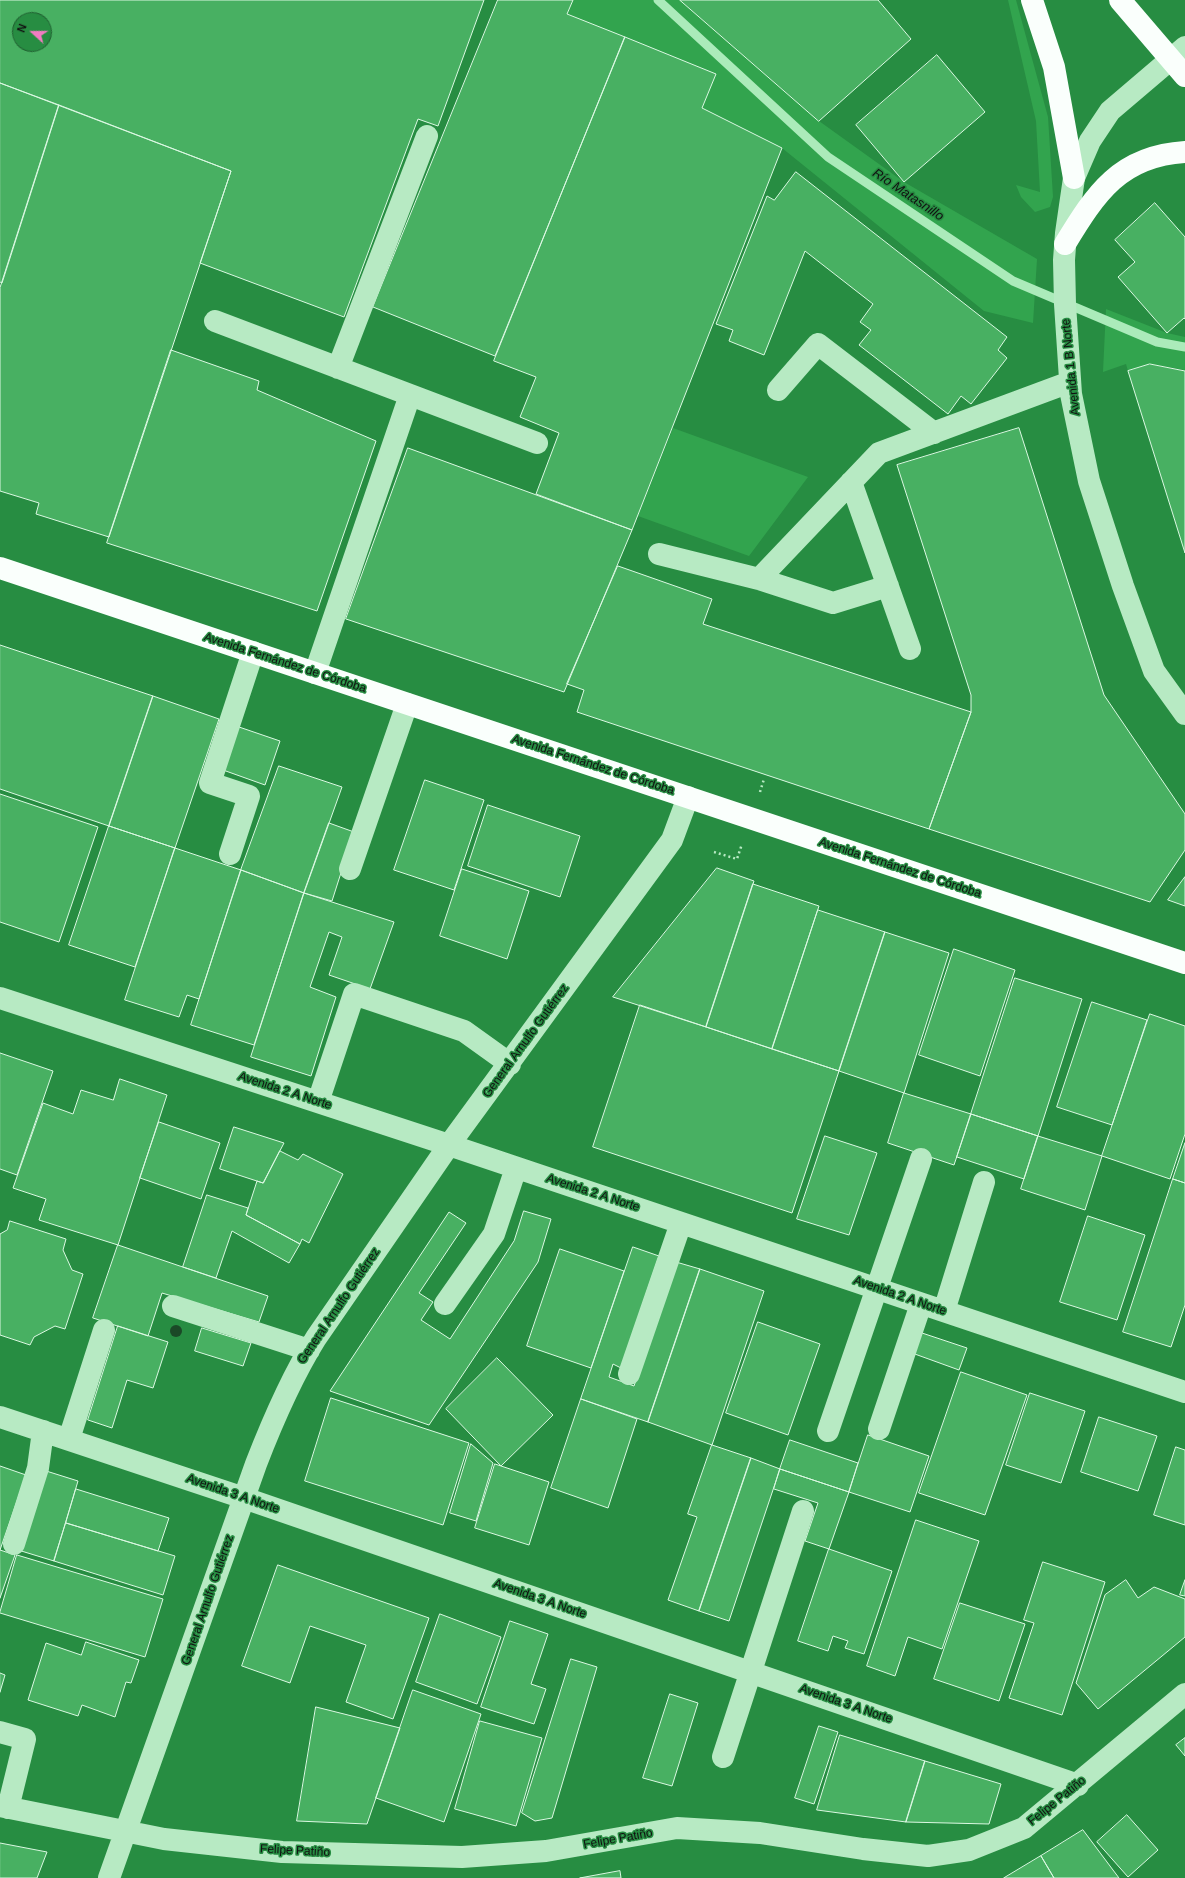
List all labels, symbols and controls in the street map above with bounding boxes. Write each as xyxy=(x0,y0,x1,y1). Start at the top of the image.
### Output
north arrow xyxy=(12,12,52,52)
text: N xyxy=(15,22,29,34)
water label: Río Matasnillo xyxy=(869,166,947,224)
street label: Avenida 1 B Norte xyxy=(1059,318,1083,416)
street label: Avenida Fernández de Córdoba xyxy=(202,630,368,696)
street label: Avenida Fernández de Córdoba xyxy=(510,732,676,798)
street label: Avenida Fernández de Córdoba xyxy=(817,835,983,901)
street label: General Arnulfo Gutiérrez xyxy=(480,981,572,1101)
street label: Avenida 2 A Norte xyxy=(237,1069,333,1113)
street label: Avenida 2 A Norte xyxy=(545,1171,641,1215)
street label: General Arnulfo Gutiérrez xyxy=(295,1245,383,1367)
street label: Avenida 2 A Norte xyxy=(852,1273,948,1319)
street label: Avenida 3 A Norte xyxy=(185,1471,281,1517)
street label: General Arnulfo Gutiérrez xyxy=(179,1533,237,1667)
street label: Avenida 3 A Norte xyxy=(492,1576,588,1622)
street label: Avenida 3 A Norte xyxy=(798,1681,894,1727)
street label: Felipe Patiño xyxy=(1025,1773,1089,1829)
street label: Felipe Patiño xyxy=(582,1826,654,1852)
street label: Felipe Patiño xyxy=(260,1842,330,1860)

